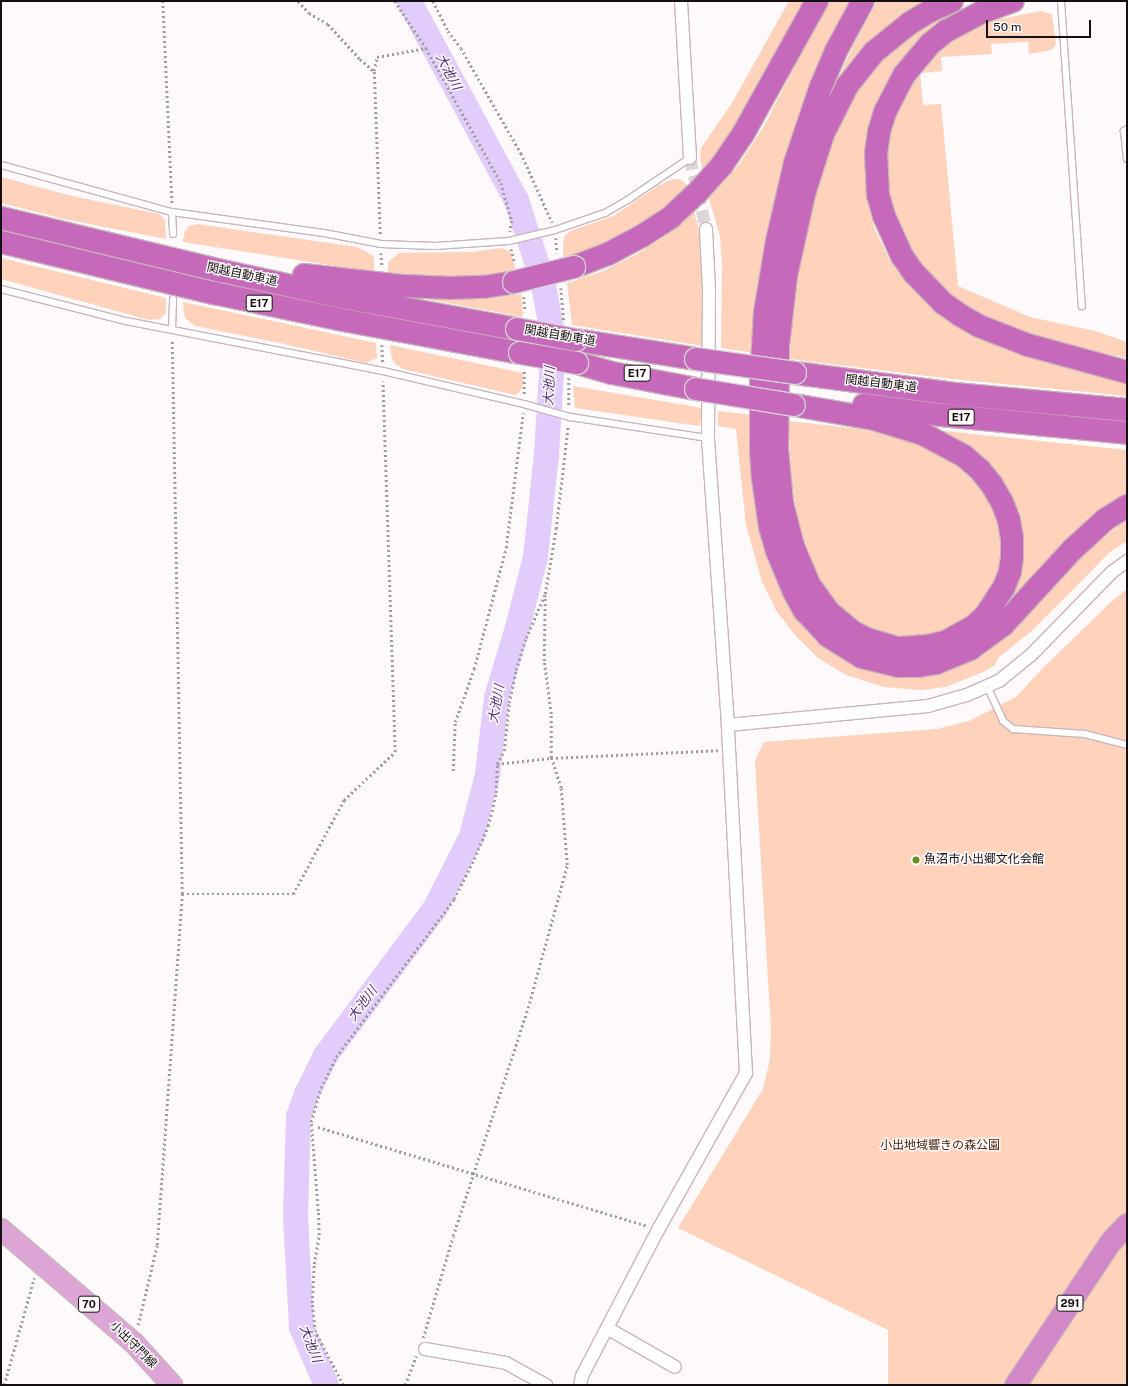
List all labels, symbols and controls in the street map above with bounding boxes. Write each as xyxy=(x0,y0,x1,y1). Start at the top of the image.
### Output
scale bar xyxy=(988,12,1093,38)
text: 50 m xyxy=(993,20,1021,34)
water label: 大池川 xyxy=(432,51,464,93)
street label: 関越自動車道 xyxy=(205,260,279,290)
road number: E17 xyxy=(245,294,273,312)
street label: 関越自動車道 xyxy=(523,323,597,349)
road number: E17 xyxy=(623,364,651,382)
water label: 大池川 xyxy=(541,366,559,406)
street label: 関越自動車道 xyxy=(844,372,918,396)
road number: E17 xyxy=(947,408,975,426)
water label: 大池川 xyxy=(486,683,508,725)
place label: 魚沼市小出郷文化会館 xyxy=(924,853,1044,867)
marker: 魚沼市小出郷文化会館 xyxy=(911,855,921,865)
water label: 大池川 xyxy=(345,984,381,1024)
park label: 小出地域響きの森公園 xyxy=(880,1139,1000,1153)
road number: 291 xyxy=(1056,1294,1084,1312)
road number: 70 xyxy=(78,1295,100,1313)
street label: 小出守門線 xyxy=(107,1319,159,1371)
water label: 大池川 xyxy=(296,1323,324,1365)

